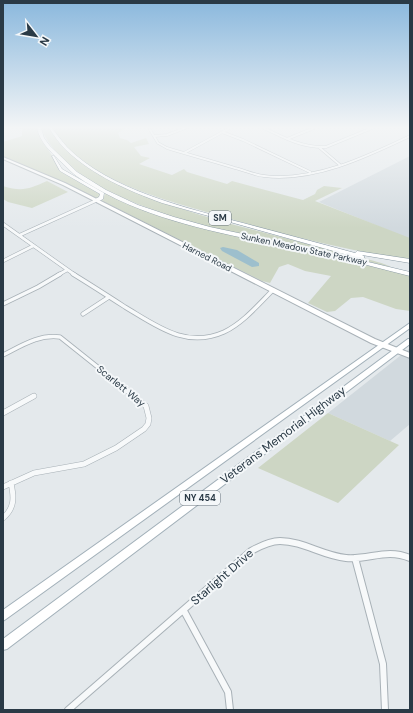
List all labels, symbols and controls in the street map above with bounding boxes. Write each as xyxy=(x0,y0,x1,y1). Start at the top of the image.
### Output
north arrow xyxy=(16,16,56,56)
text: N xyxy=(37,34,53,48)
road number: SM xyxy=(209,211,231,225)
street label: Sunken Meadow State Parkway xyxy=(240,230,368,268)
street label: Harned Road xyxy=(180,239,234,275)
street label: Scarlett Way xyxy=(94,362,148,410)
street label: Veterans Memorial Highway xyxy=(217,382,349,488)
road number: NY 454 xyxy=(180,491,220,505)
street label: Starlight Drive xyxy=(187,545,257,609)

